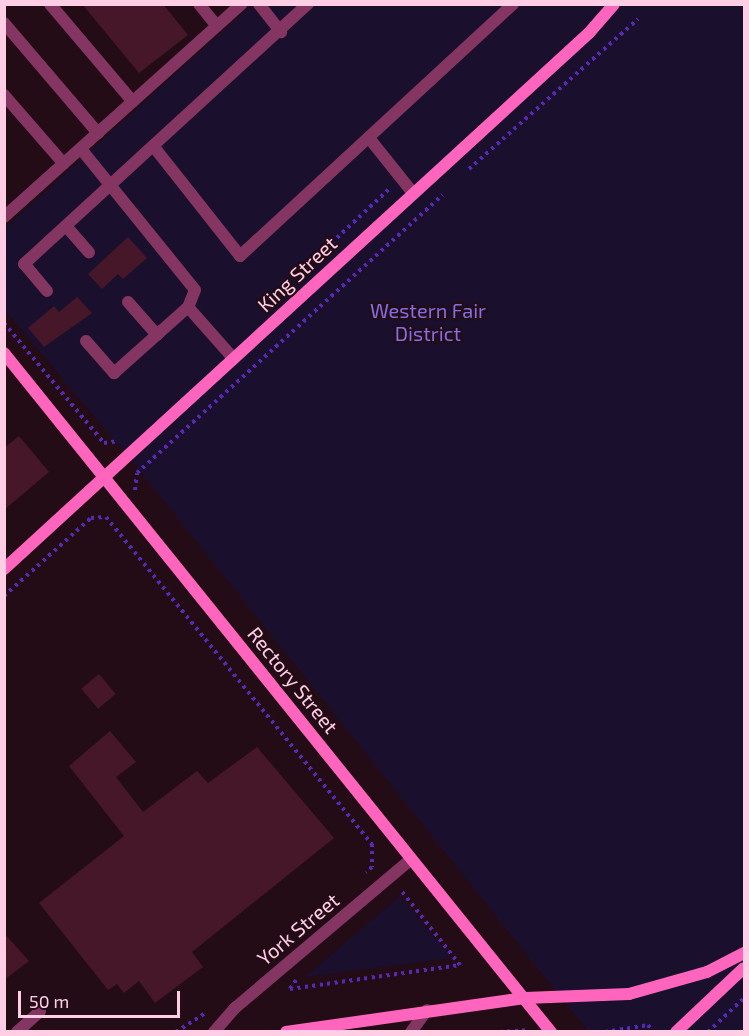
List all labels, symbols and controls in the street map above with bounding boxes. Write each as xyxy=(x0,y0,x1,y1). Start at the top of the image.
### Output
street label: King Street xyxy=(252,231,342,317)
park label: Western Fair District xyxy=(370,299,486,346)
street label: Rectory Street xyxy=(243,622,343,738)
street label: York Street xyxy=(252,888,344,970)
scale bar xyxy=(21,979,183,1017)
text: 50 m xyxy=(29,990,69,1012)

